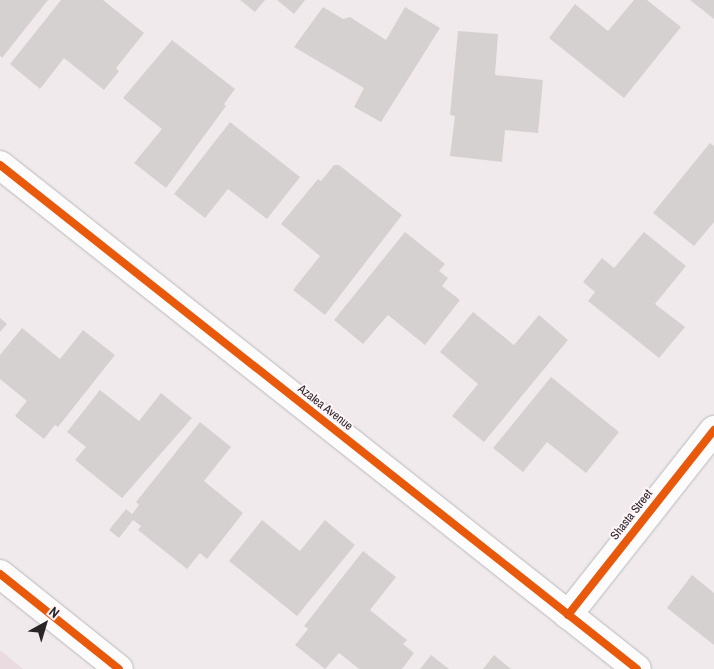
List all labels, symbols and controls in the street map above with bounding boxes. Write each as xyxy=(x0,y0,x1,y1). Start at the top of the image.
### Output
street label: Azalea Avenue xyxy=(295,382,355,434)
street label: Shasta Street xyxy=(608,487,656,543)
north arrow xyxy=(20,599,70,649)
text: N xyxy=(46,603,63,622)

